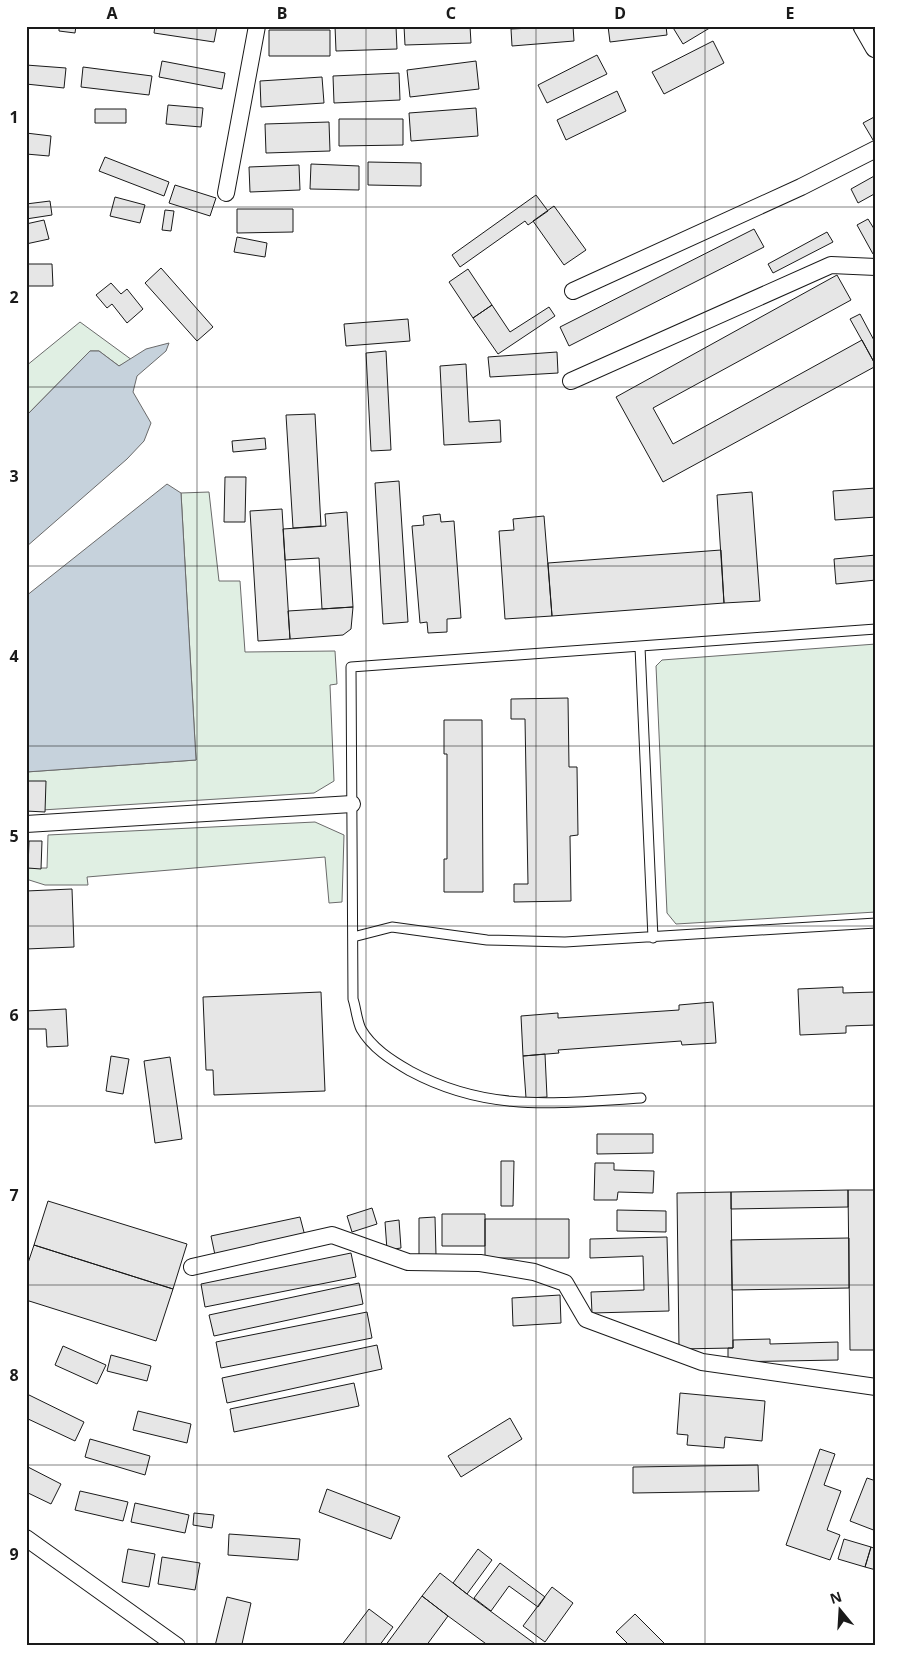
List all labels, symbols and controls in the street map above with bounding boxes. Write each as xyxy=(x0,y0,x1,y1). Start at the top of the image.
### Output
text: A xyxy=(106,2,118,24)
text: B xyxy=(277,2,287,24)
text: C xyxy=(446,2,456,24)
text: D xyxy=(614,2,626,24)
text: E xyxy=(786,2,795,24)
text: 1 xyxy=(9,106,19,128)
text: 2 xyxy=(9,286,19,308)
text: 3 xyxy=(9,465,19,487)
text: 4 xyxy=(9,645,19,667)
text: 5 xyxy=(9,825,19,847)
text: 6 xyxy=(9,1004,19,1026)
text: 7 xyxy=(9,1184,19,1206)
text: 8 xyxy=(9,1364,19,1386)
text: 9 xyxy=(9,1543,19,1565)
north arrow xyxy=(814,1584,864,1634)
text: N xyxy=(827,1586,844,1608)

